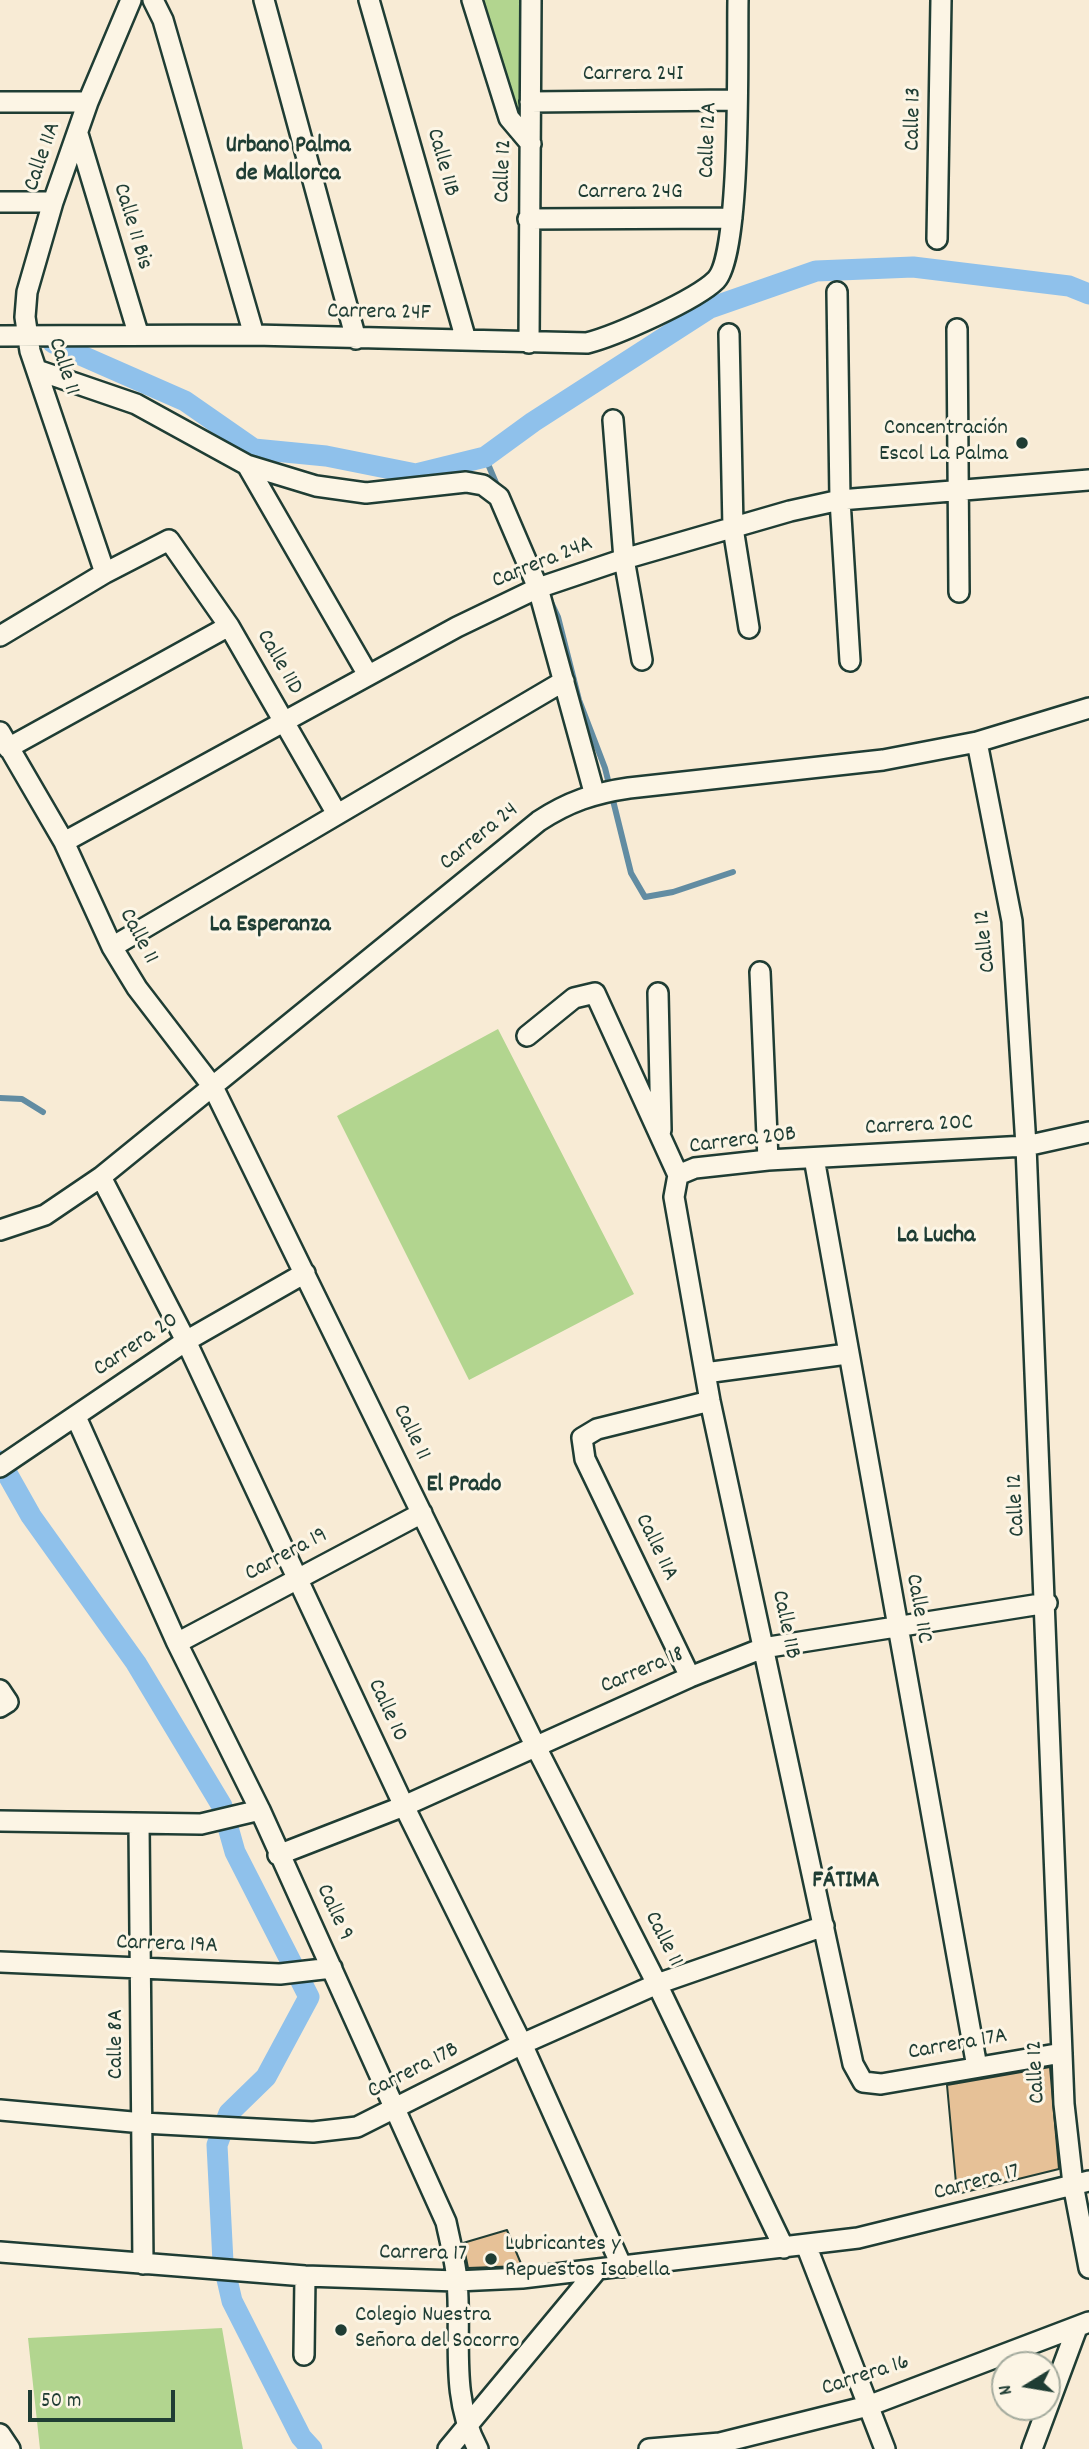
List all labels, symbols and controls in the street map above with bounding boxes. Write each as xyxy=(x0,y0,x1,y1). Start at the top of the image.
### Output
street label: Carrera 24I xyxy=(583,62,683,90)
street label: Calle 13 xyxy=(901,87,929,151)
street label: Calle 12A xyxy=(695,101,725,179)
street label: Calle 11A xyxy=(19,119,69,195)
street label: Calle 11B xyxy=(418,126,464,200)
district label: Urbano Palma de Mallorca xyxy=(226,134,350,190)
street label: Calle 12 xyxy=(490,139,520,203)
street label: Carrera 24G xyxy=(577,180,683,208)
street label: Calle 11 Bis xyxy=(105,181,157,273)
street label: Carrera 24F xyxy=(327,299,431,329)
street label: Calle 11 xyxy=(40,335,84,399)
place label: Concentración Escol La Palma xyxy=(879,416,1008,470)
marker: Concentración Escol La Palma xyxy=(1014,435,1030,451)
street label: Carrera 24A xyxy=(489,531,597,597)
street label: Calle 11D xyxy=(248,626,308,700)
street label: Carrera 24 xyxy=(435,798,525,878)
street label: Calle 11 xyxy=(111,905,163,969)
street label: Calle 12 xyxy=(970,908,1004,974)
district label: La Esperanza xyxy=(210,913,330,941)
street label: Carrera 20C xyxy=(864,1110,974,1144)
street label: Carrera 20B xyxy=(688,1122,798,1162)
district label: La Lucha xyxy=(897,1224,975,1252)
street label: Carrera 20 xyxy=(89,1308,185,1384)
street label: Calle 11 xyxy=(385,1401,435,1465)
district label: El Prado xyxy=(426,1473,502,1501)
street label: Calle 12 xyxy=(1003,1473,1033,1537)
street label: Calle 11A xyxy=(627,1510,683,1586)
street label: Carrera 19 xyxy=(241,1523,333,1589)
street label: Calle 11C xyxy=(897,1572,937,1646)
street label: Calle 11B xyxy=(763,1588,805,1662)
street label: Carrera 18 xyxy=(597,1642,689,1702)
street label: Calle 10 xyxy=(360,1675,412,1747)
district label: FÁTIMA xyxy=(812,1869,880,1897)
street label: Calle 9 xyxy=(308,1880,358,1946)
street label: Calle 11 xyxy=(636,1908,688,1972)
street label: Carrera 19A xyxy=(116,1930,218,1962)
street label: Calle 8A xyxy=(104,2009,132,2079)
street label: Carrera 17A xyxy=(906,2024,1010,2068)
street label: Carrera 17B xyxy=(364,2037,464,2107)
street label: Calle 12 xyxy=(1023,2040,1053,2104)
street label: Carrera 17 xyxy=(931,2159,1023,2209)
place label: Lubricantes y Repuestos Isabella xyxy=(505,2232,670,2286)
street label: Carrera 17 xyxy=(379,2240,467,2270)
marker: Lubricantes y Repuestos Isabella xyxy=(483,2251,499,2267)
place label: Colegio Nuestra Señora del Socorro xyxy=(355,2303,520,2357)
marker: Colegio Nuestra Señora del Socorro xyxy=(333,2322,349,2338)
street label: Carrera 16 xyxy=(819,2350,913,2404)
north arrow xyxy=(991,2351,1061,2421)
scale bar xyxy=(32,2376,178,2420)
text: N xyxy=(993,2383,1021,2397)
text: 50 m xyxy=(41,2387,81,2417)

